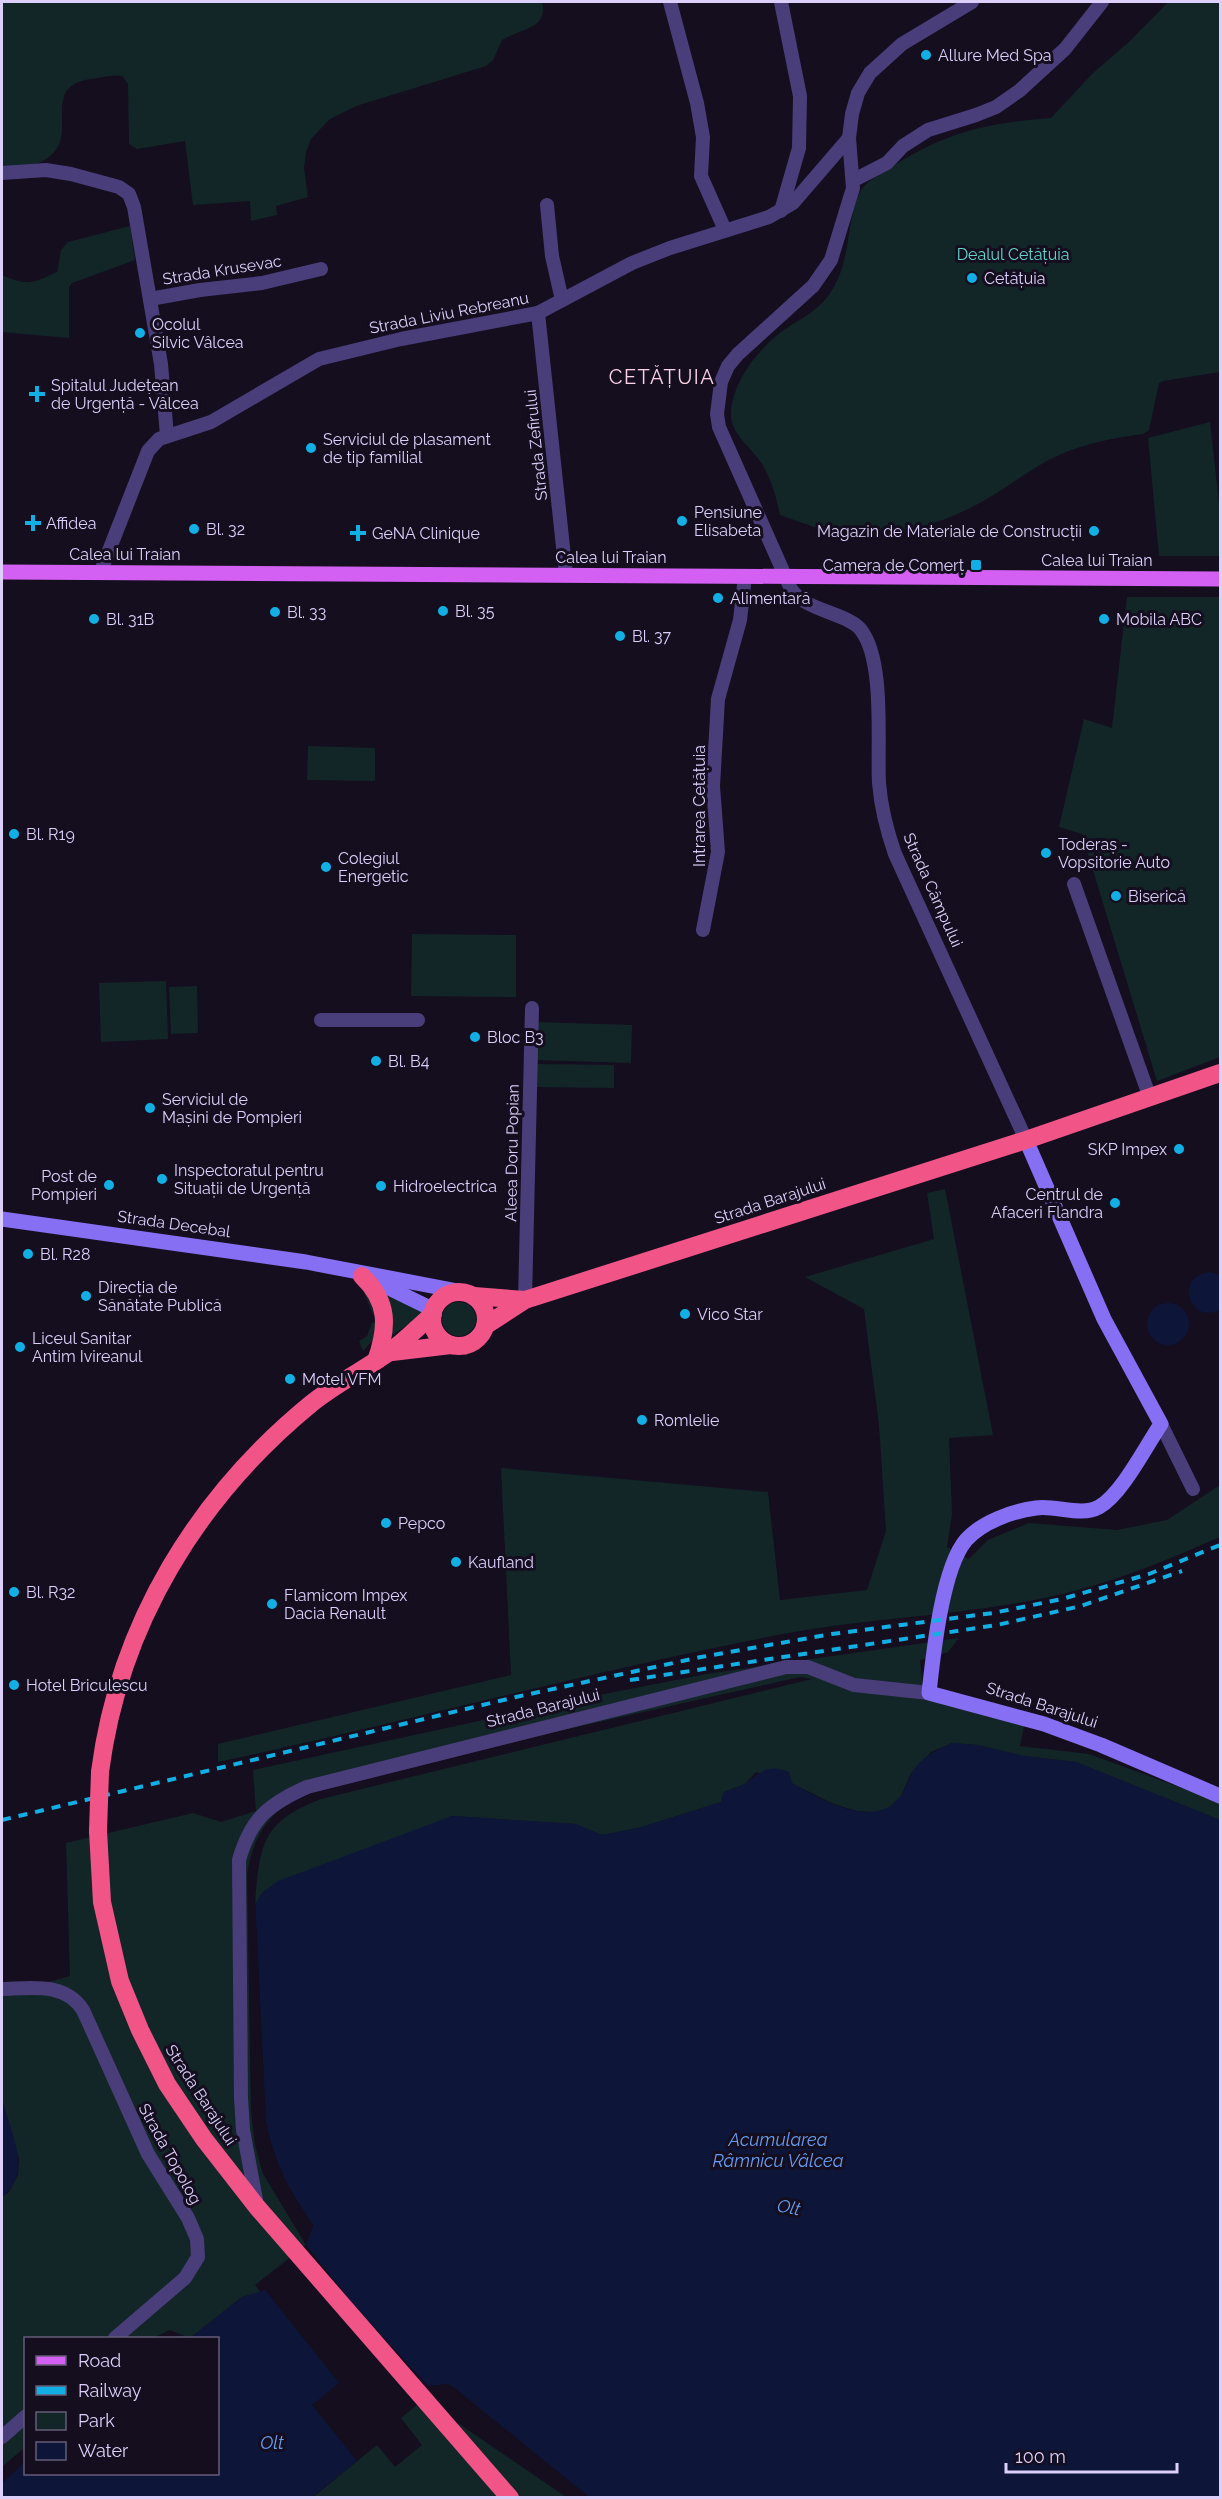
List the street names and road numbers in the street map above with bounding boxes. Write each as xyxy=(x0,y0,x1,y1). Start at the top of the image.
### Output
street label: Strada Krusevac xyxy=(161,251,283,289)
street label: Strada Liviu Rebreanu xyxy=(368,288,530,338)
street label: Strada Zefirului xyxy=(521,389,551,501)
street label: Calea lui Traian xyxy=(69,545,181,564)
street label: Calea lui Traian xyxy=(555,548,667,567)
street label: Calea lui Traian xyxy=(1041,551,1153,570)
street label: Intrarea Cetățuia xyxy=(690,745,709,867)
street label: Strada Câmpului xyxy=(899,830,967,950)
street label: Aleea Doru Popian xyxy=(501,1084,523,1222)
street label: Strada Barajului xyxy=(712,1174,828,1228)
street label: Strada Decebal xyxy=(116,1207,232,1241)
street label: Strada Barajului xyxy=(984,1678,1100,1732)
street label: Strada Barajului xyxy=(484,1685,602,1731)
street label: Strada Barajului xyxy=(161,2041,241,2149)
street label: Strada Topolog xyxy=(135,2100,205,2208)

